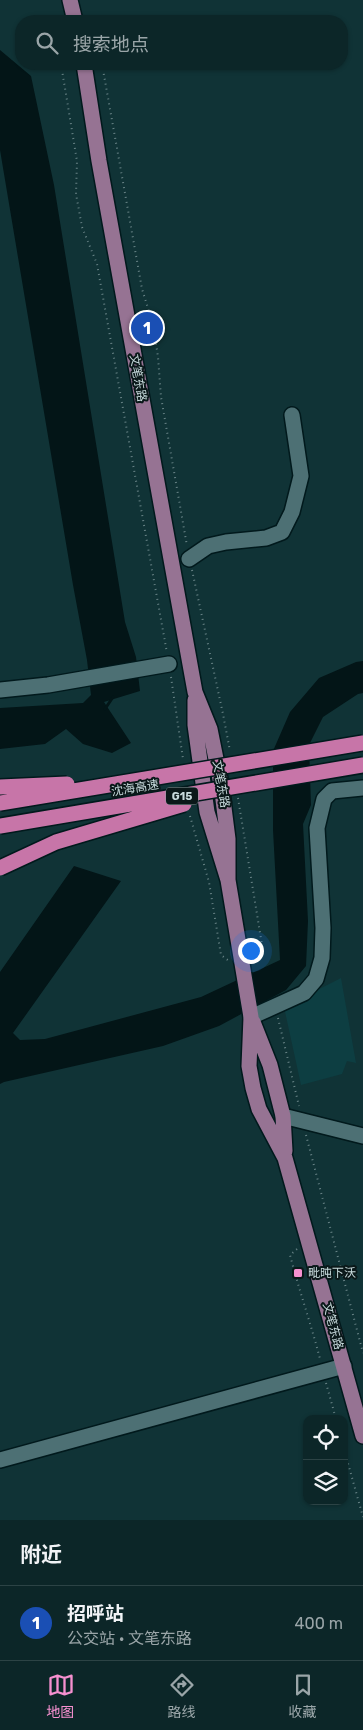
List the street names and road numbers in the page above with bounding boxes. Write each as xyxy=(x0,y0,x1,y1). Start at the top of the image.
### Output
street label: 文笔东路 xyxy=(127,353,149,403)
street label: 文笔东路 xyxy=(210,759,232,809)
street label: 沈海高速 xyxy=(110,777,160,799)
road number: G15 xyxy=(166,788,198,804)
street label: 文笔东路 xyxy=(320,1301,346,1351)

